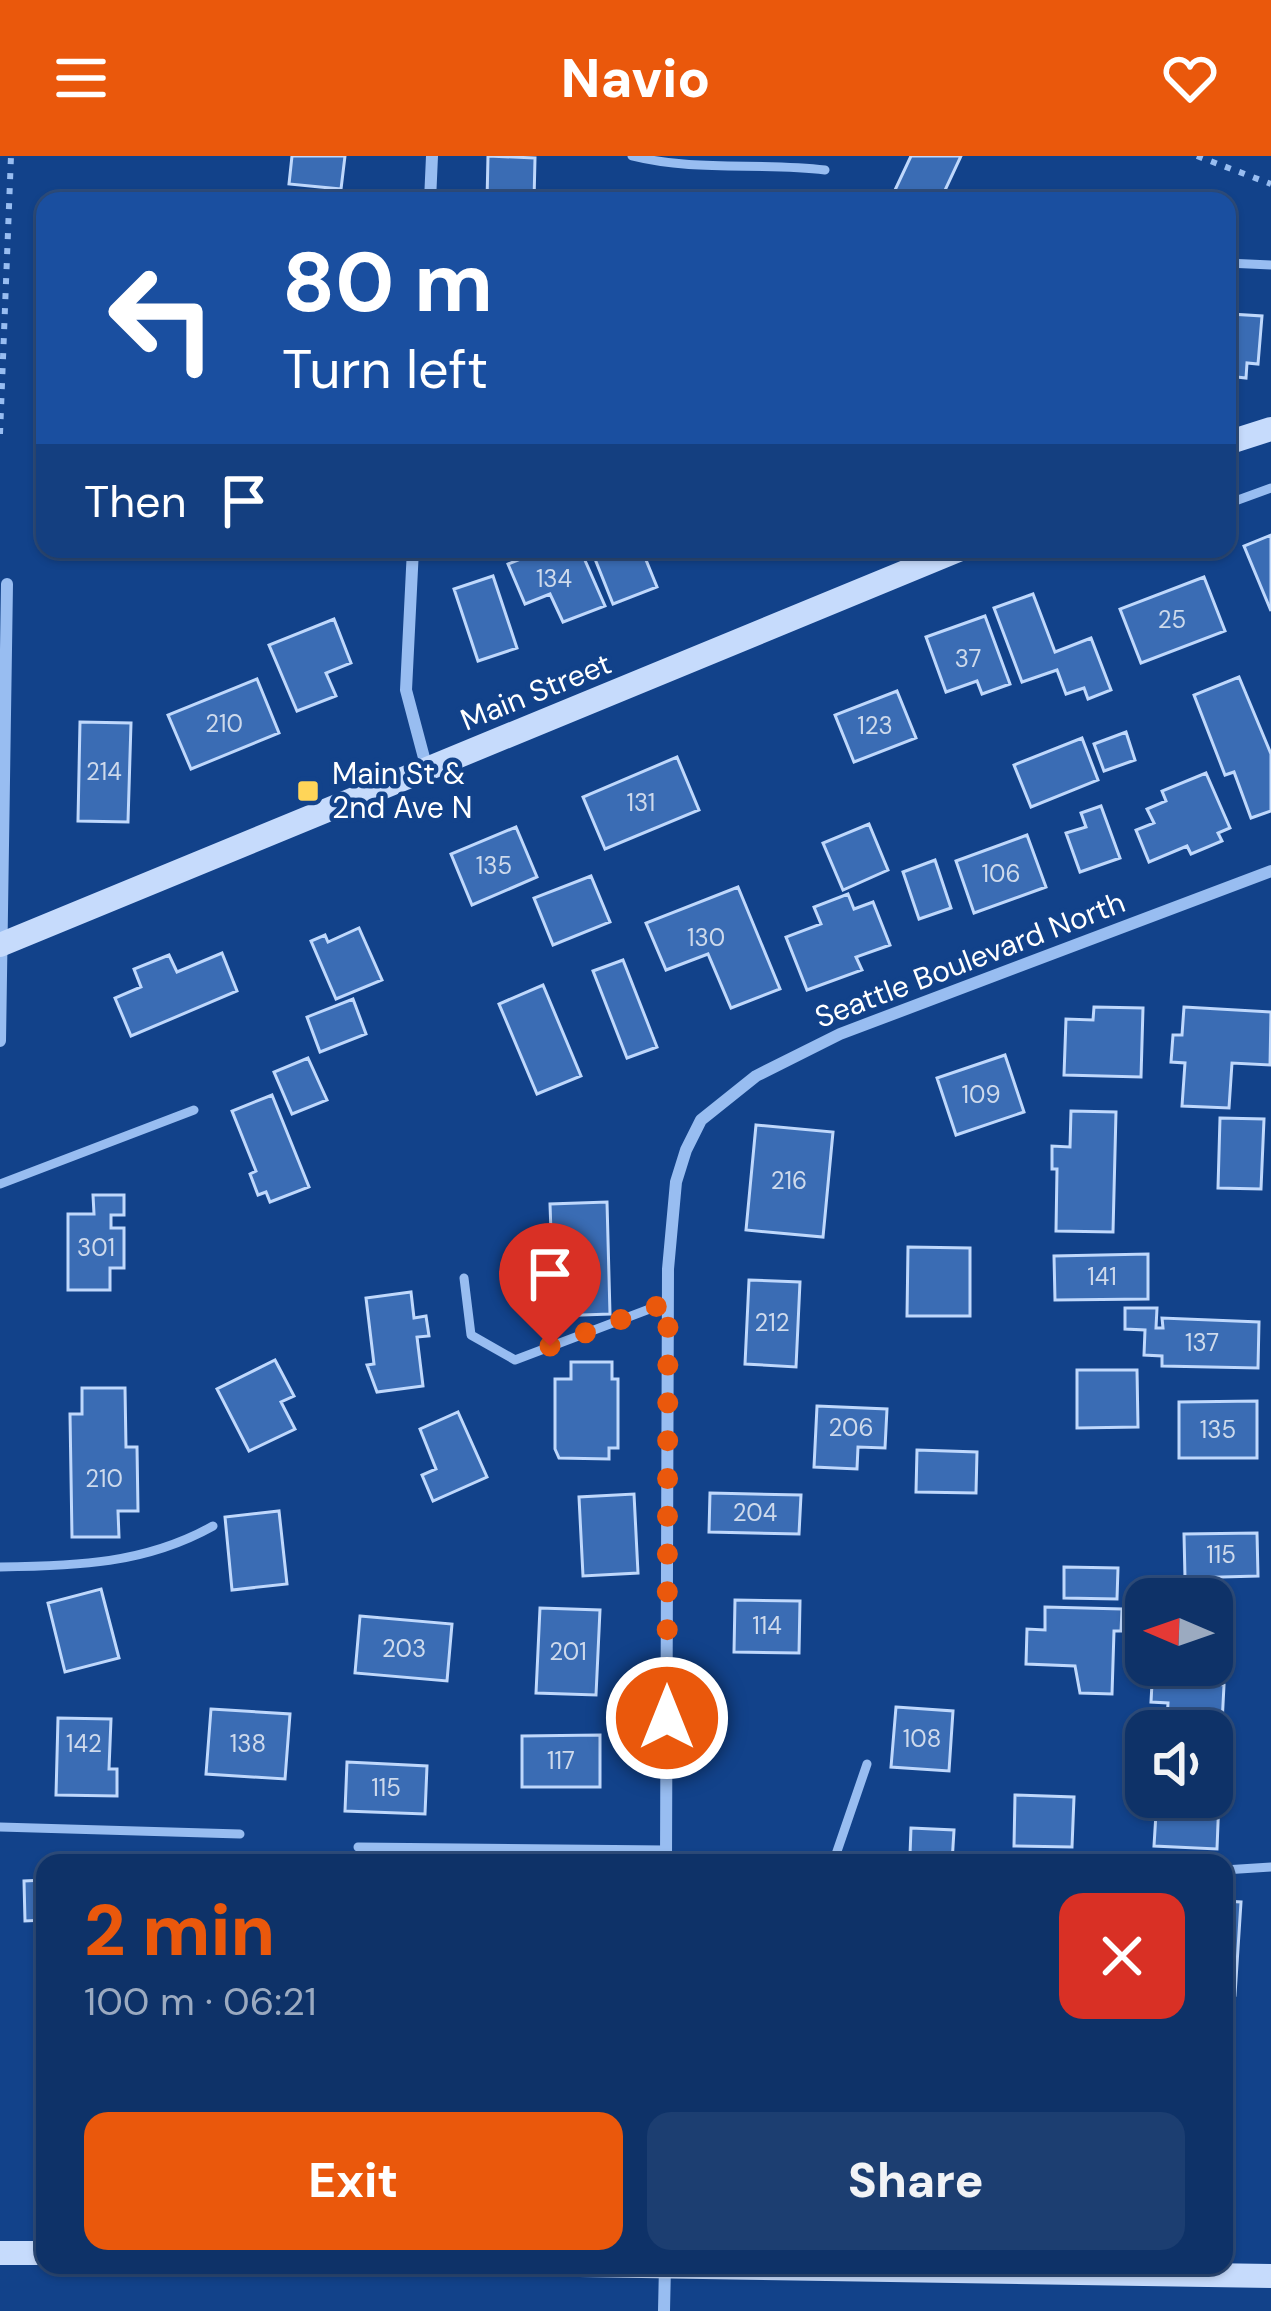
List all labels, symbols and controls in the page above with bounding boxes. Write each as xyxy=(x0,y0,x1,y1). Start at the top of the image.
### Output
text: Navio xyxy=(561,43,710,114)
icon: menu xyxy=(48,45,114,111)
icon: heart xyxy=(1157,45,1223,111)
text: 80 m xyxy=(282,228,493,337)
icon: left xyxy=(84,240,240,396)
text: Turn left xyxy=(282,334,488,405)
icon: arrive xyxy=(211,468,277,534)
text: Then xyxy=(84,472,187,531)
house number: 134 xyxy=(536,563,572,594)
house number: 25 xyxy=(1158,604,1186,635)
house number: 37 xyxy=(955,643,981,674)
street label: Main Street xyxy=(455,644,617,739)
house number: 210 xyxy=(205,708,243,739)
house number: 123 xyxy=(857,710,893,741)
place label: Main St & 2nd Ave N xyxy=(332,754,473,827)
house number: 214 xyxy=(86,756,122,787)
marker: Main St & 2nd Ave N xyxy=(295,778,321,804)
house number: 131 xyxy=(627,787,655,818)
house number: 135 xyxy=(476,850,512,881)
house number: 106 xyxy=(982,858,1020,889)
street label: Seattle Boulevard North xyxy=(809,882,1130,1037)
house number: 130 xyxy=(687,922,725,953)
house number: 109 xyxy=(962,1079,1000,1110)
house number: 216 xyxy=(771,1165,807,1196)
pin xyxy=(499,1223,601,1346)
house number: 301 xyxy=(77,1232,115,1263)
icon: arrive xyxy=(517,1241,583,1307)
house number: 141 xyxy=(1087,1261,1117,1292)
house number: 212 xyxy=(754,1307,790,1338)
house number: 137 xyxy=(1185,1327,1219,1358)
house number: 206 xyxy=(828,1412,874,1443)
house number: 135 xyxy=(1200,1414,1236,1445)
house number: 210 xyxy=(85,1463,123,1494)
house number: 204 xyxy=(733,1497,777,1528)
house number: 115 xyxy=(1206,1539,1236,1570)
north arrow xyxy=(1125,1578,1233,1686)
map controls xyxy=(1125,1578,1233,1818)
house number: 114 xyxy=(752,1610,782,1641)
house number: 203 xyxy=(382,1633,426,1664)
house number: 201 xyxy=(549,1636,587,1667)
position arrow xyxy=(604,1655,730,1781)
button: sound xyxy=(1125,1710,1233,1818)
house number: 108 xyxy=(903,1723,941,1754)
house number: 142 xyxy=(66,1728,102,1759)
house number: 138 xyxy=(230,1728,266,1759)
house number: 117 xyxy=(547,1745,575,1776)
house number: 115 xyxy=(371,1772,401,1803)
text: 2 min xyxy=(84,1884,275,1977)
button: close xyxy=(1059,1893,1185,2019)
text: 100 m · 06:21 xyxy=(84,1976,317,2027)
button: Exit xyxy=(84,2112,623,2250)
button: Share xyxy=(647,2112,1185,2250)

